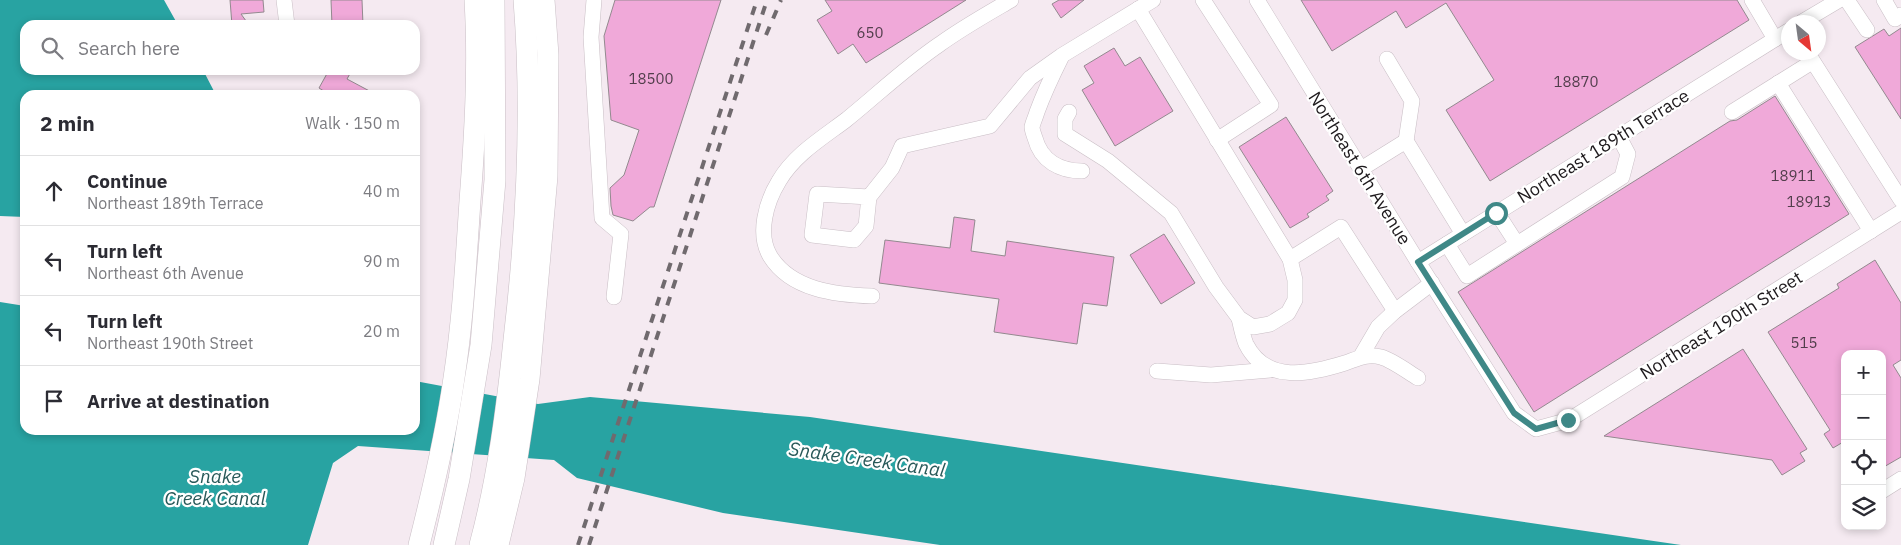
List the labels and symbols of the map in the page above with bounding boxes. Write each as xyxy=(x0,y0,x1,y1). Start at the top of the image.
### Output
north arrow xyxy=(1781,15,1826,60)
house number: 650 xyxy=(856,23,884,42)
house number: 18500 xyxy=(628,69,674,88)
house number: 18870 xyxy=(1553,72,1599,91)
street label: Northeast 189th Terrace xyxy=(1513,84,1693,208)
street label: Northeast 6th Avenue xyxy=(1304,87,1417,249)
house number: 18911 xyxy=(1770,166,1816,185)
house number: 18913 xyxy=(1786,192,1832,211)
route start xyxy=(1485,202,1508,225)
street label: Northeast 190th Street xyxy=(1635,266,1807,384)
house number: 515 xyxy=(1790,333,1818,352)
route end xyxy=(1557,409,1580,432)
water label: Snake Creek Canal xyxy=(787,436,947,482)
water label: Snake Creek Canal xyxy=(164,464,266,510)

